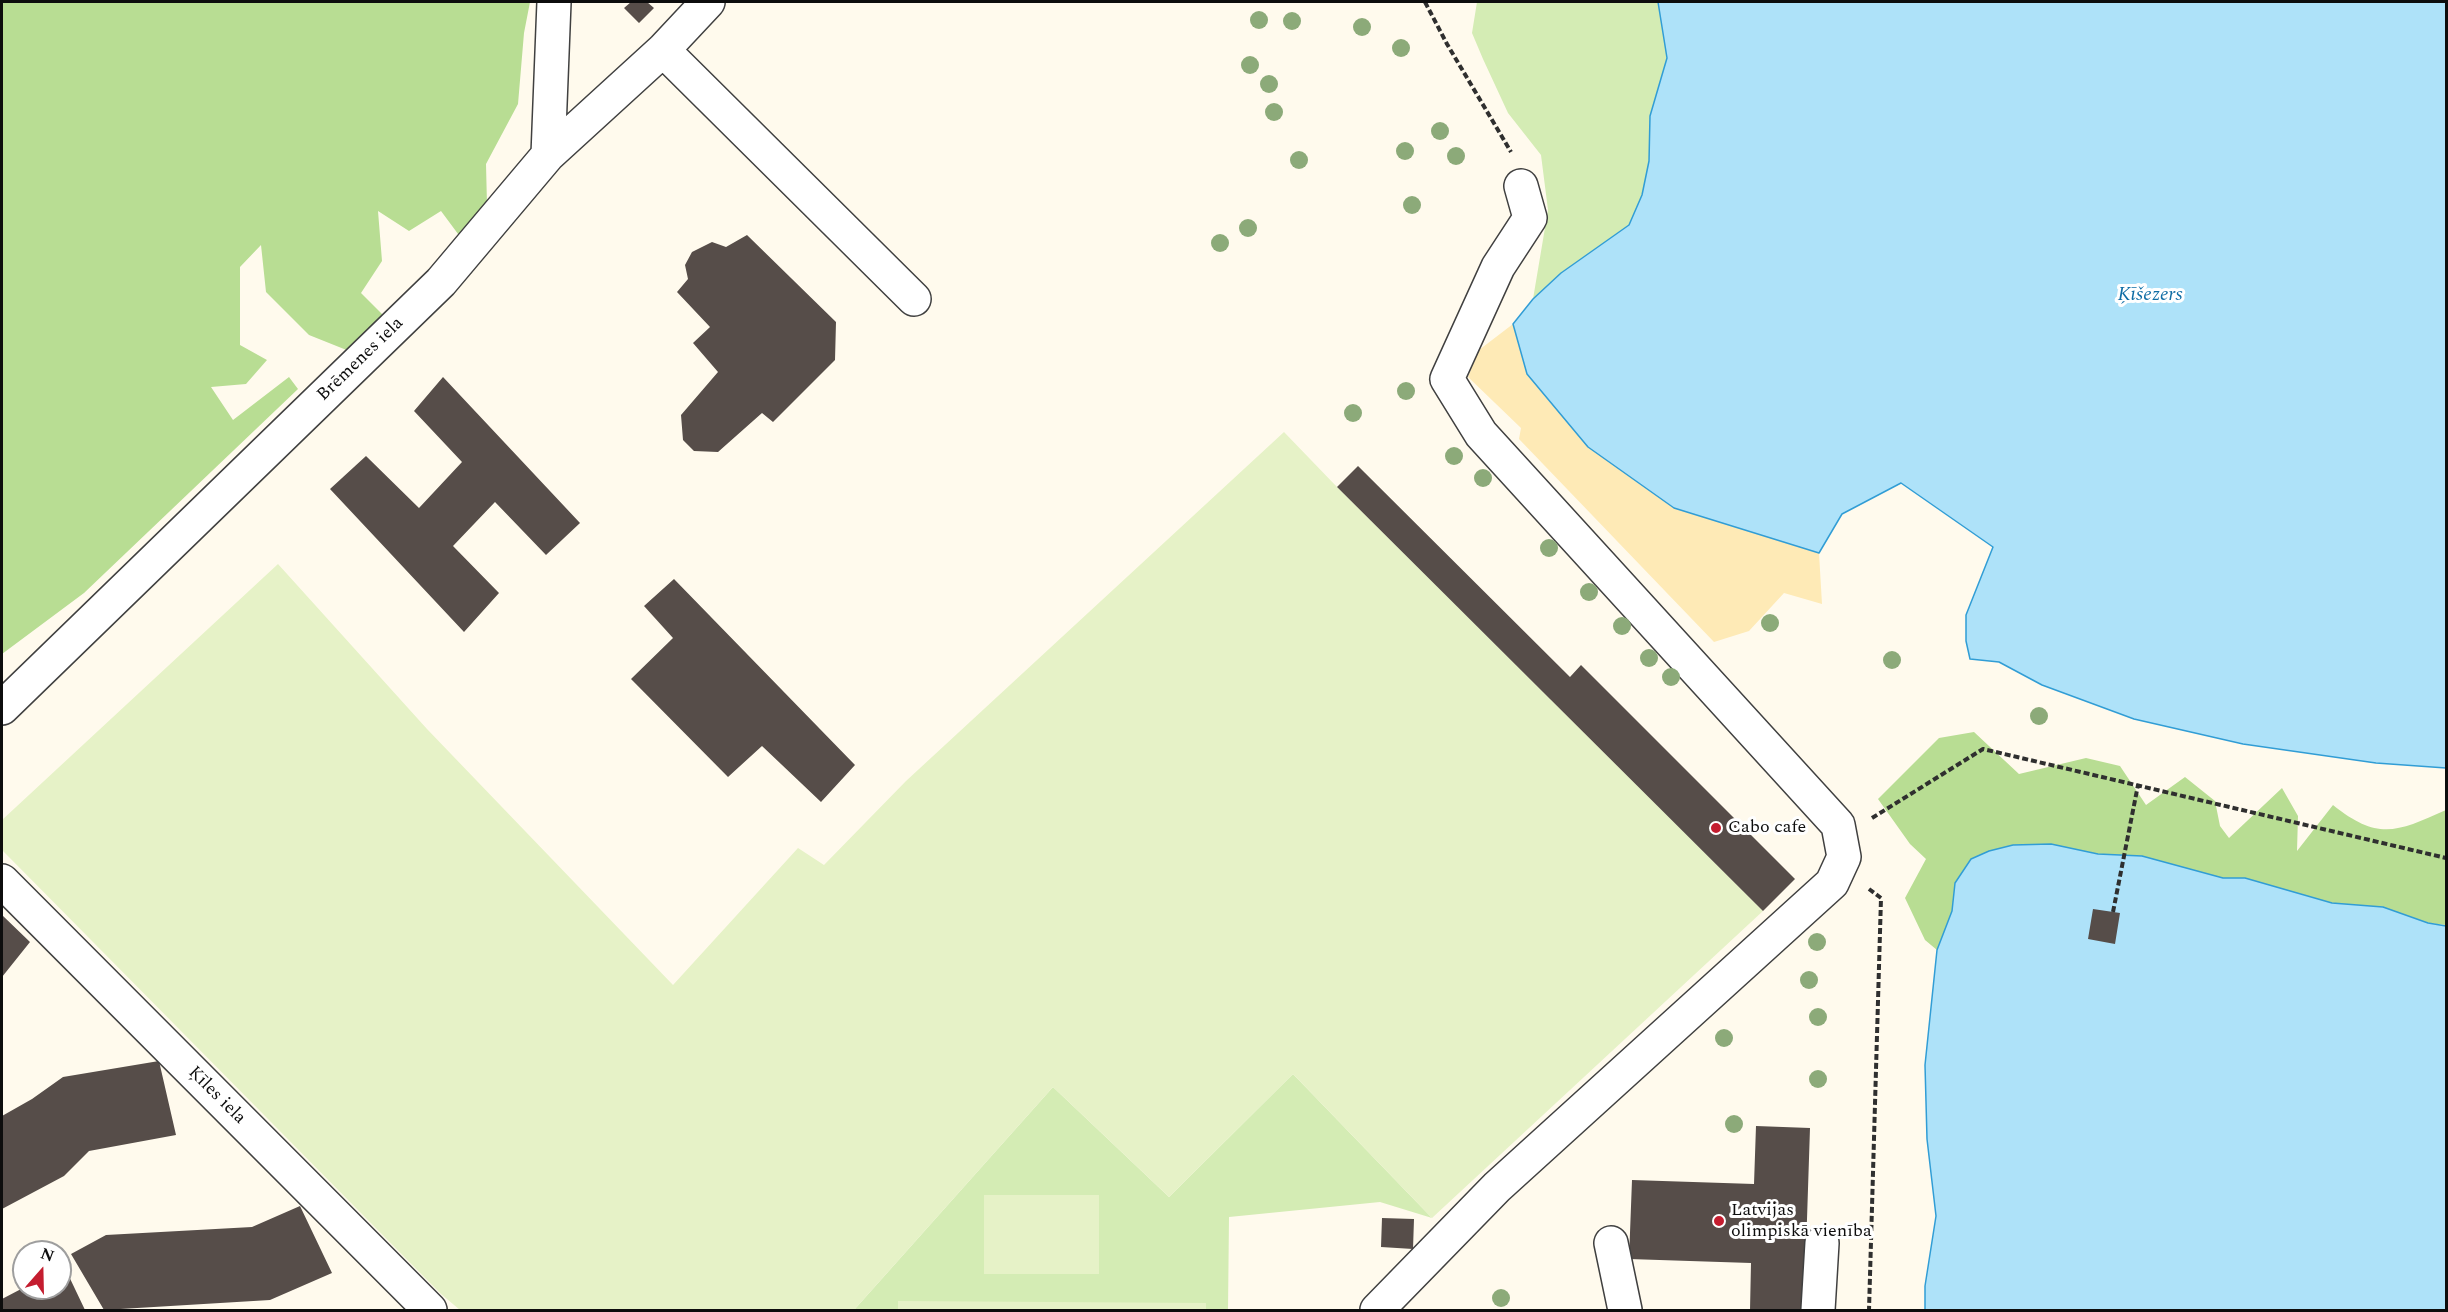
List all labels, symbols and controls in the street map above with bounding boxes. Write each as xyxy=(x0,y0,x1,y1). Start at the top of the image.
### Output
water label: Ķīšezers xyxy=(2117,284,2183,308)
street label: Brēmenes iela xyxy=(313,313,409,407)
place label: Cabo cafe xyxy=(1728,817,1806,839)
marker: Cabo cafe xyxy=(1709,821,1723,835)
street label: Ķīles iela xyxy=(183,1063,249,1129)
place label: Latvijas olimpiskā vienība xyxy=(1731,1200,1872,1242)
marker: Latvijas olimpiskā vienība xyxy=(1712,1214,1726,1228)
north arrow xyxy=(12,1240,72,1300)
text: N xyxy=(37,1241,58,1268)

